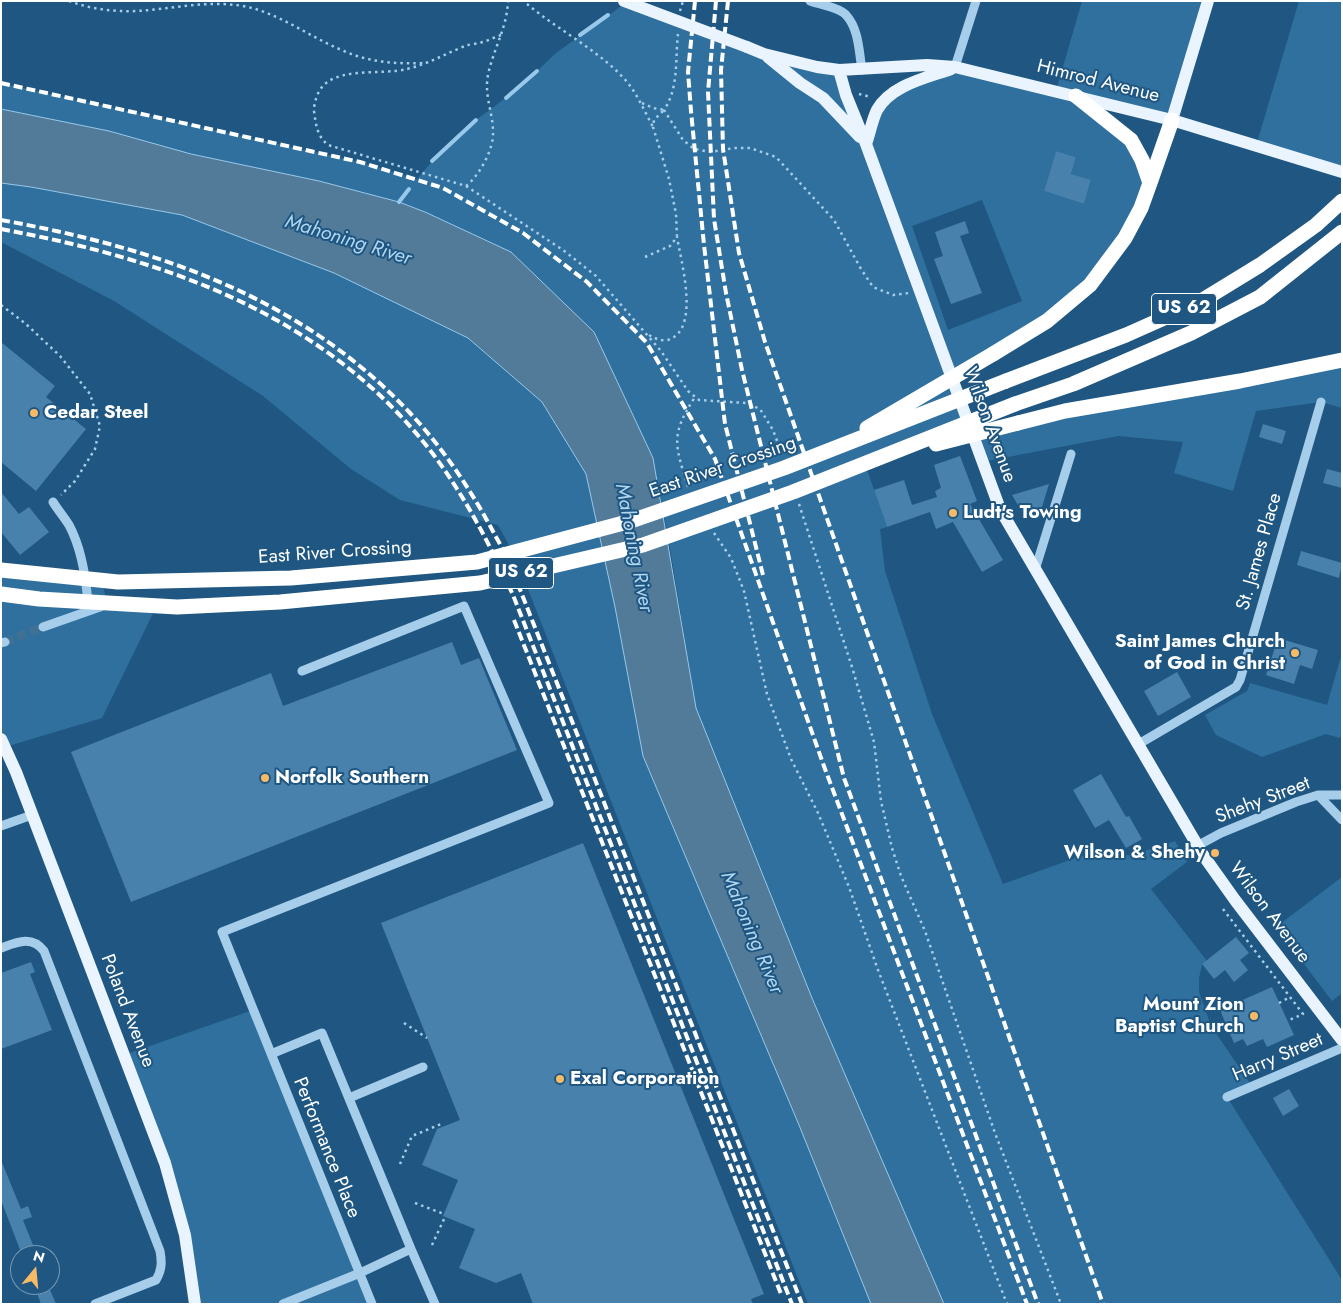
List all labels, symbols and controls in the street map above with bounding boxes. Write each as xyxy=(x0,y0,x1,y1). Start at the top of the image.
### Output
street label: Himrod Avenue xyxy=(1034,56,1162,108)
water label: Mahoning River xyxy=(282,210,414,272)
road number: US 62 xyxy=(1152,294,1216,324)
street label: Wilson Avenue xyxy=(958,364,1020,486)
place label: Cedar Steel xyxy=(44,402,148,424)
marker: Cedar Steel xyxy=(28,407,40,419)
street label: East River Crossing xyxy=(647,432,799,504)
water label: Mahoning River xyxy=(609,481,657,615)
street label: St. James Place xyxy=(1232,491,1288,613)
place label: Ludt's Towing xyxy=(963,502,1082,524)
marker: Ludt's Towing xyxy=(947,507,959,519)
street label: East River Crossing xyxy=(257,536,413,570)
road number: US 62 xyxy=(488,558,554,588)
place label: Saint James Church of God in Christ xyxy=(1115,631,1285,675)
marker: Saint James Church of God in Christ xyxy=(1289,647,1301,659)
place label: Norfolk Southern xyxy=(275,767,429,789)
marker: Norfolk Southern xyxy=(259,772,271,784)
street label: Shehy Street xyxy=(1212,773,1314,829)
place label: Wilson & Shehy xyxy=(1064,842,1205,864)
marker: Wilson & Shehy xyxy=(1209,847,1221,859)
street label: Wilson Avenue xyxy=(1223,858,1315,968)
water label: Mahoning River xyxy=(714,868,788,998)
street label: Poland Avenue xyxy=(95,951,159,1071)
place label: Mount Zion Baptist Church xyxy=(1115,994,1244,1038)
marker: Mount Zion Baptist Church xyxy=(1248,1010,1260,1022)
street label: Harry Street xyxy=(1229,1029,1327,1087)
place label: Exal Corporation xyxy=(570,1068,719,1090)
marker: Exal Corporation xyxy=(554,1073,566,1085)
street label: Performance Place xyxy=(287,1074,365,1222)
north arrow xyxy=(10,1245,60,1295)
text: N xyxy=(31,1245,47,1268)

